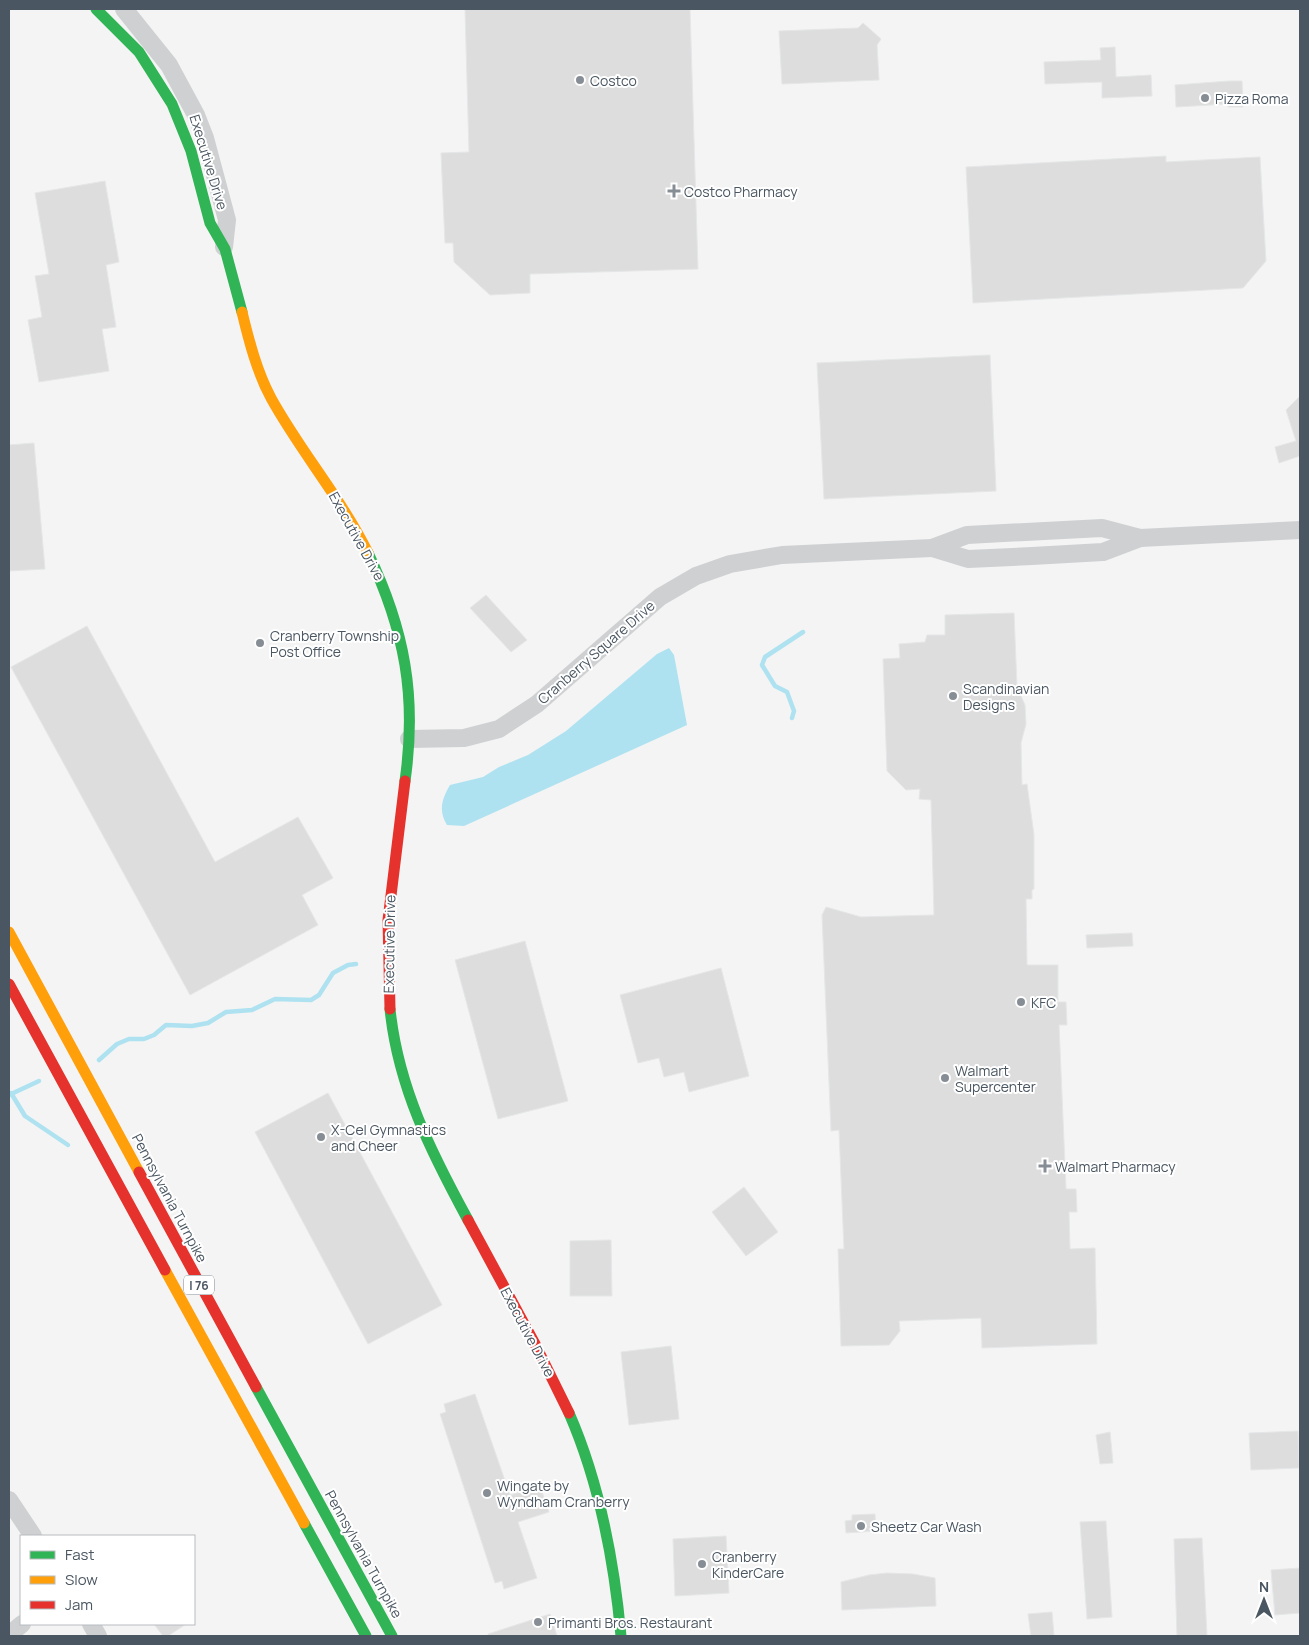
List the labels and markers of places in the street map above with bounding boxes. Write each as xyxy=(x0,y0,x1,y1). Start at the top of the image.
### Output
place label: Costco xyxy=(590,71,637,90)
marker: Costco xyxy=(574,74,586,86)
place label: Pizza Roma xyxy=(1215,89,1288,108)
marker: Pizza Roma xyxy=(1199,92,1211,104)
place label: Costco Pharmacy xyxy=(684,182,798,201)
marker: Costco Pharmacy xyxy=(668,185,680,197)
place label: Cranberry Township Post Office xyxy=(270,626,399,661)
marker: Cranberry Township Post Office xyxy=(254,637,266,649)
place label: Scandinavian Designs xyxy=(963,679,1049,714)
marker: Scandinavian Designs xyxy=(947,690,959,702)
place label: KFC xyxy=(1031,993,1056,1012)
marker: KFC xyxy=(1015,996,1027,1008)
place label: Walmart Supercenter xyxy=(955,1061,1036,1096)
marker: Walmart Supercenter xyxy=(939,1072,951,1084)
place label: X-Cel Gymnastics and Cheer xyxy=(331,1120,446,1155)
marker: X-Cel Gymnastics and Cheer xyxy=(315,1131,327,1143)
place label: Walmart Pharmacy xyxy=(1055,1157,1176,1176)
marker: Walmart Pharmacy xyxy=(1039,1160,1051,1172)
place label: Wingate by Wyndham Cranberry xyxy=(497,1476,630,1511)
marker: Wingate by Wyndham Cranberry xyxy=(481,1487,493,1499)
place label: Sheetz Car Wash xyxy=(871,1517,982,1536)
marker: Sheetz Car Wash xyxy=(855,1520,867,1532)
place label: Cranberry KinderCare xyxy=(712,1547,784,1582)
marker: Cranberry KinderCare xyxy=(696,1558,708,1570)
place label: Primanti Bros. Restaurant xyxy=(548,1613,713,1632)
marker: Primanti Bros. Restaurant xyxy=(532,1616,544,1628)

